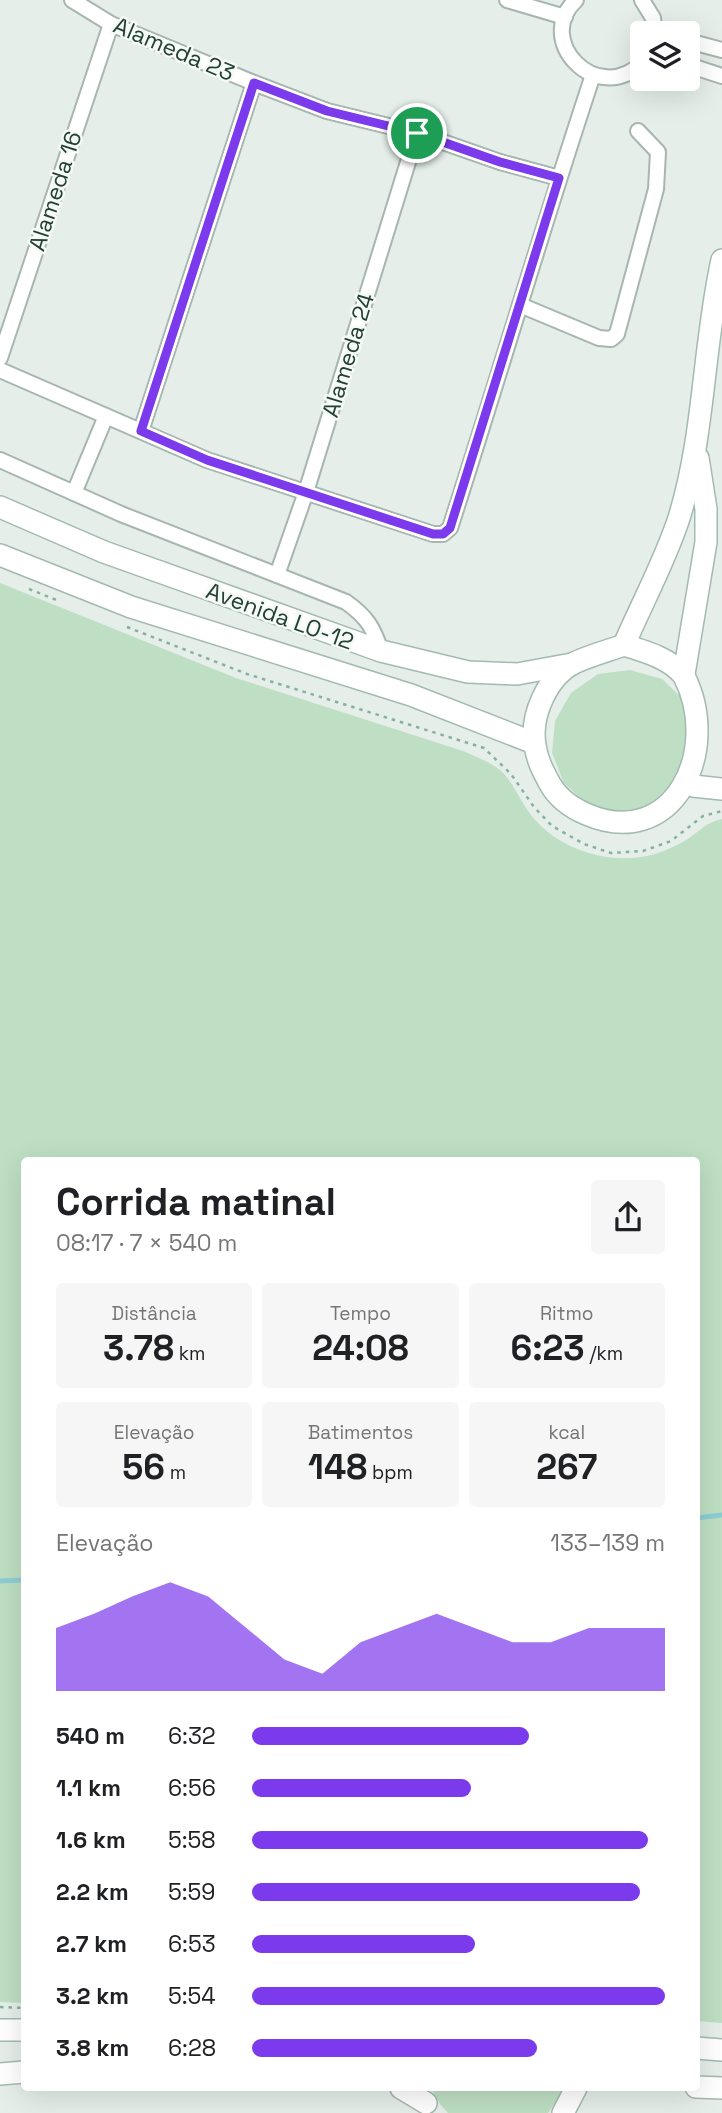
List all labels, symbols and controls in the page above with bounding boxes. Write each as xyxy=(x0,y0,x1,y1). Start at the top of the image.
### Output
street label: Alameda 23 xyxy=(109,10,239,88)
map controls xyxy=(630,21,700,91)
button: layers xyxy=(630,21,700,91)
pin xyxy=(387,103,447,163)
icon: arrive xyxy=(398,114,436,152)
street label: Alameda 16 xyxy=(22,127,88,255)
street label: Alameda 24 xyxy=(315,289,381,421)
street label: Avenida LO-12 xyxy=(202,575,358,657)
text: Corrida matinal xyxy=(56,1178,336,1226)
button: share xyxy=(591,1180,665,1254)
text: 08:17 · 7 × 540 m xyxy=(56,1228,237,1258)
text: Distância xyxy=(112,1301,197,1326)
text: Tempo xyxy=(330,1301,391,1326)
text: Ritmo xyxy=(540,1301,594,1326)
text: 3.78 xyxy=(103,1326,174,1370)
text: 24:08 xyxy=(312,1326,409,1370)
text: 6:23 xyxy=(511,1326,585,1370)
text: km xyxy=(174,1341,205,1366)
text: /km xyxy=(585,1341,623,1366)
text: Elevação xyxy=(114,1420,194,1445)
text: Batimentos xyxy=(308,1420,413,1445)
text: kcal xyxy=(548,1420,585,1445)
text: 56 xyxy=(122,1445,165,1489)
text: 148 xyxy=(308,1445,367,1489)
text: 267 xyxy=(536,1445,597,1489)
text: m xyxy=(165,1460,186,1485)
text: bpm xyxy=(367,1460,413,1485)
text: Elevação xyxy=(56,1528,154,1558)
text: 133–139 m xyxy=(550,1528,665,1558)
text: 540 m xyxy=(56,1721,125,1751)
text: 6:32 xyxy=(168,1721,216,1751)
text: 1.1 km xyxy=(56,1773,121,1803)
text: 6:56 xyxy=(168,1773,216,1803)
text: 1.6 km xyxy=(56,1825,126,1855)
text: 5:58 xyxy=(168,1825,216,1855)
text: 2.2 km xyxy=(56,1877,129,1907)
text: 5:59 xyxy=(168,1877,215,1907)
text: 2.7 km xyxy=(56,1929,127,1959)
text: 6:53 xyxy=(168,1929,216,1959)
text: 3.2 km xyxy=(56,1981,129,2011)
text: 5:54 xyxy=(168,1981,216,2011)
text: 3.8 km xyxy=(56,2033,129,2063)
text: 6:28 xyxy=(168,2033,216,2063)

